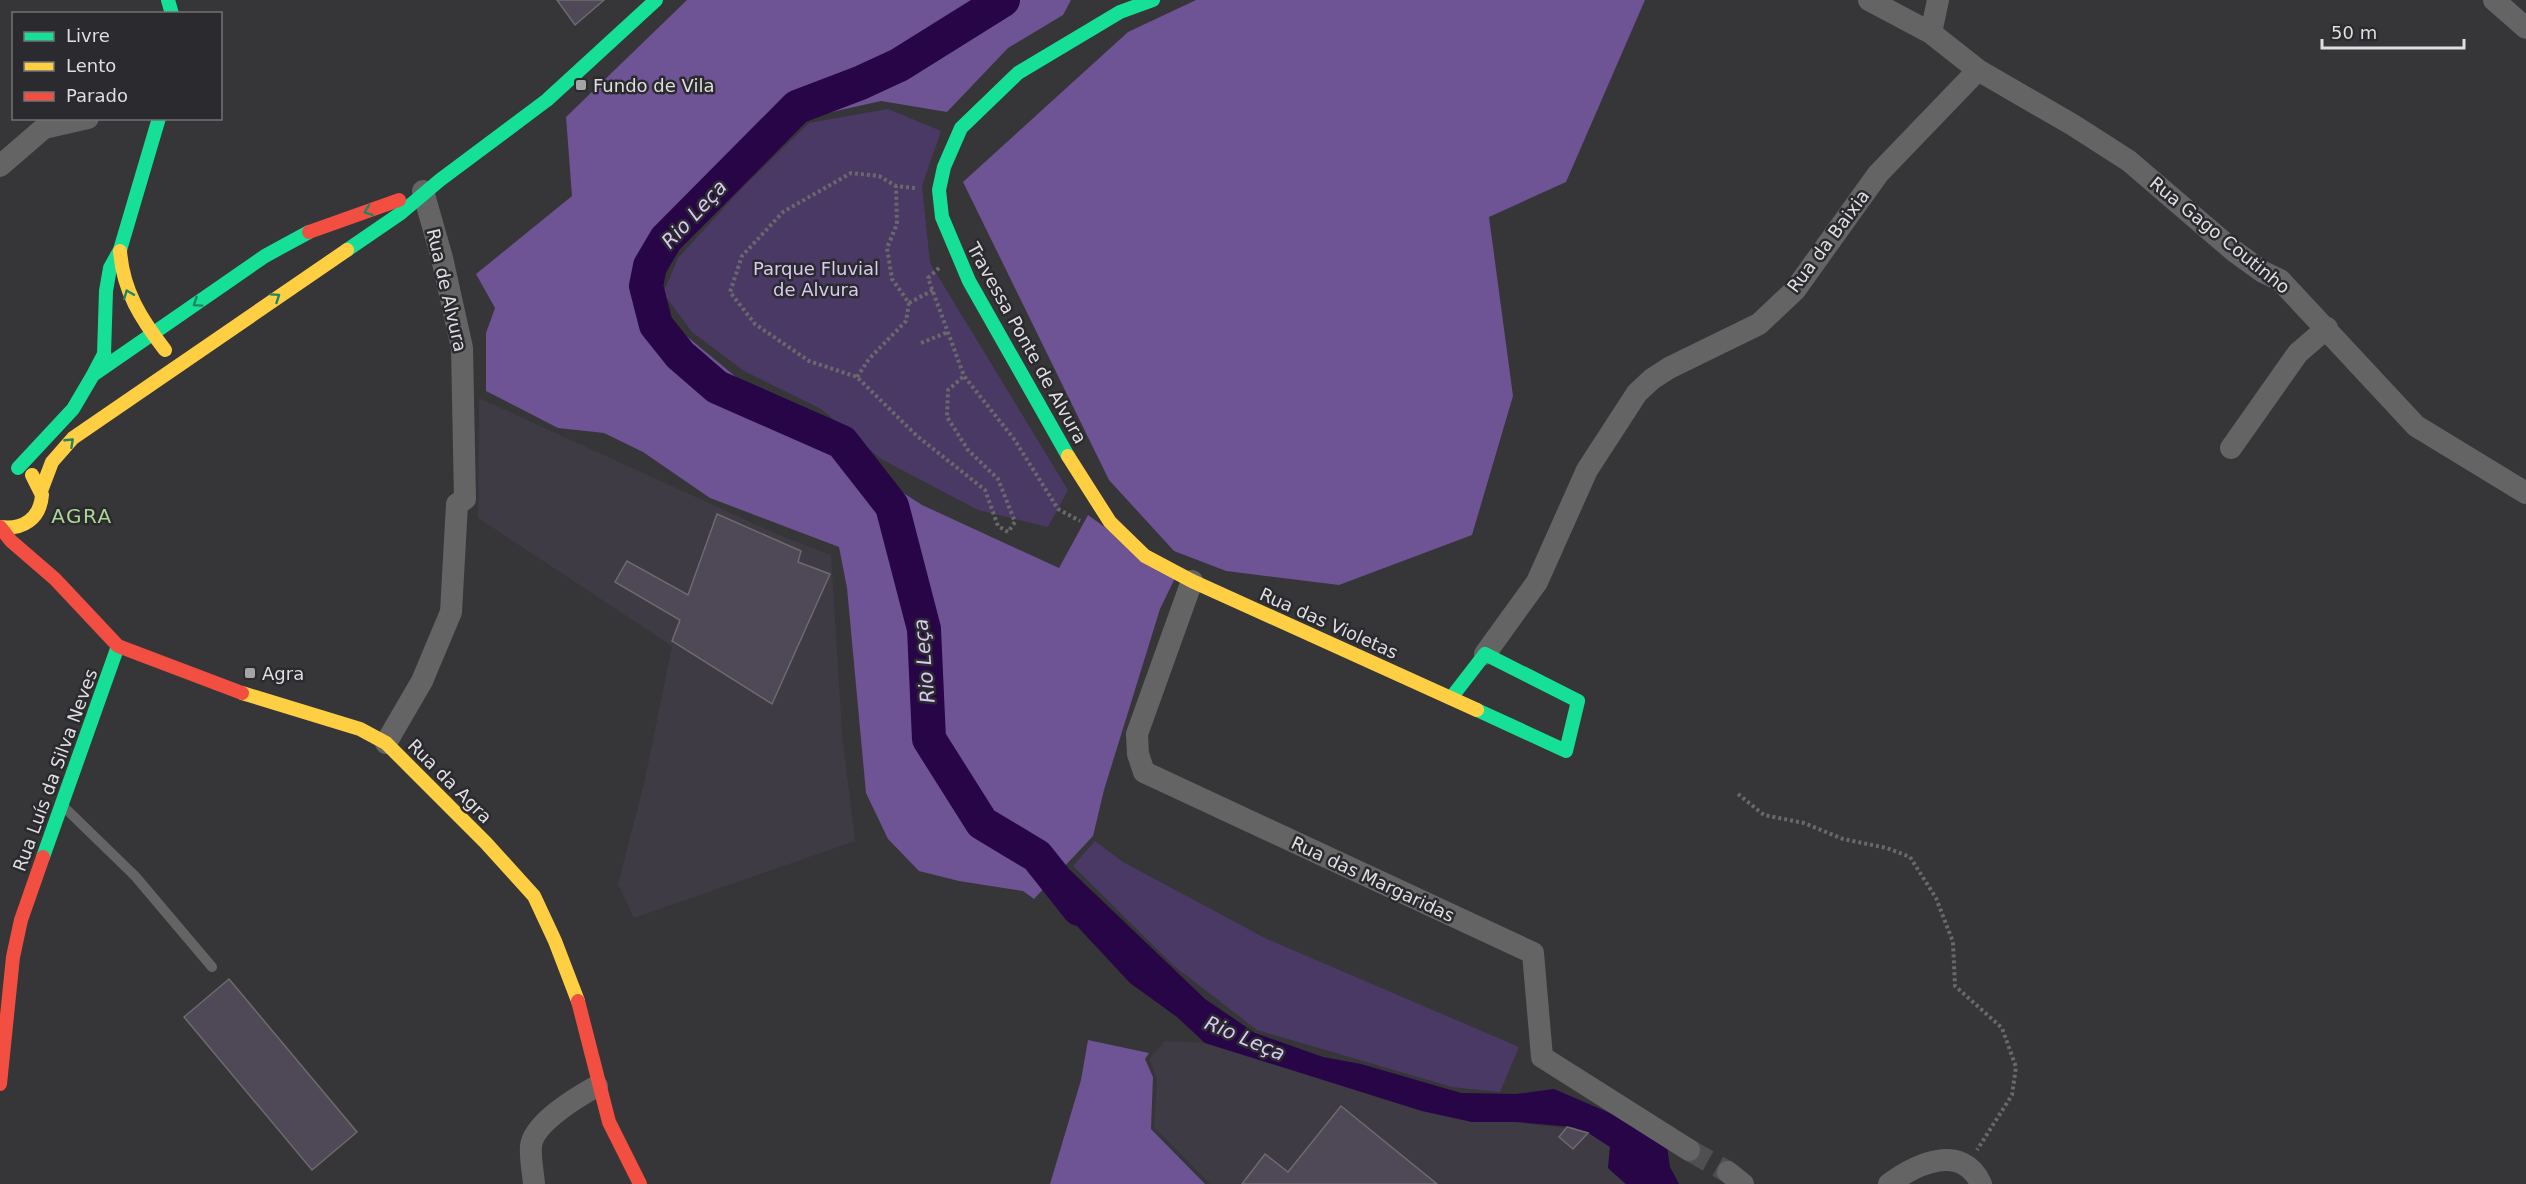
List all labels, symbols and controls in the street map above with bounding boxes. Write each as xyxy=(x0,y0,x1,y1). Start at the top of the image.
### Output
legend xyxy=(12,12,222,120)
scale bar xyxy=(2322,12,2464,50)
text: 50 m xyxy=(2331,22,2377,43)
text: Livre xyxy=(66,25,110,46)
text: Lento xyxy=(66,55,116,76)
place label: Fundo de Vila xyxy=(593,75,715,96)
marker: Fundo de Vila xyxy=(574,78,588,92)
text: Parado xyxy=(66,85,128,106)
street label: Rua Gago Coutinho xyxy=(2146,172,2294,298)
water label: Rio Leça xyxy=(656,175,732,253)
street label: Rua da Baixia xyxy=(1783,186,1873,296)
one-way arrow xyxy=(363,203,374,216)
street label: Rua de Alvura xyxy=(423,226,471,354)
street label: Travessa Ponte de Alvura xyxy=(962,238,1091,447)
park label: Parque Fluvial de Alvura xyxy=(753,258,879,300)
one-way arrow xyxy=(123,289,135,300)
one-way arrow xyxy=(270,293,281,304)
one-way arrow xyxy=(193,296,204,307)
one-way arrow xyxy=(63,438,74,449)
district label: AGRA xyxy=(51,504,113,528)
street label: Rua das Violetas xyxy=(1257,583,1401,663)
water label: Rio Leça xyxy=(908,618,940,704)
place label: Agra xyxy=(262,663,304,684)
street label: Rua Luís da Silva Neves xyxy=(9,666,101,874)
marker: Agra xyxy=(243,666,257,680)
street label: Rua da Agra xyxy=(404,735,496,827)
street label: Rua das Margaridas xyxy=(1288,832,1458,926)
water label: Rio Leça xyxy=(1201,1010,1289,1066)

